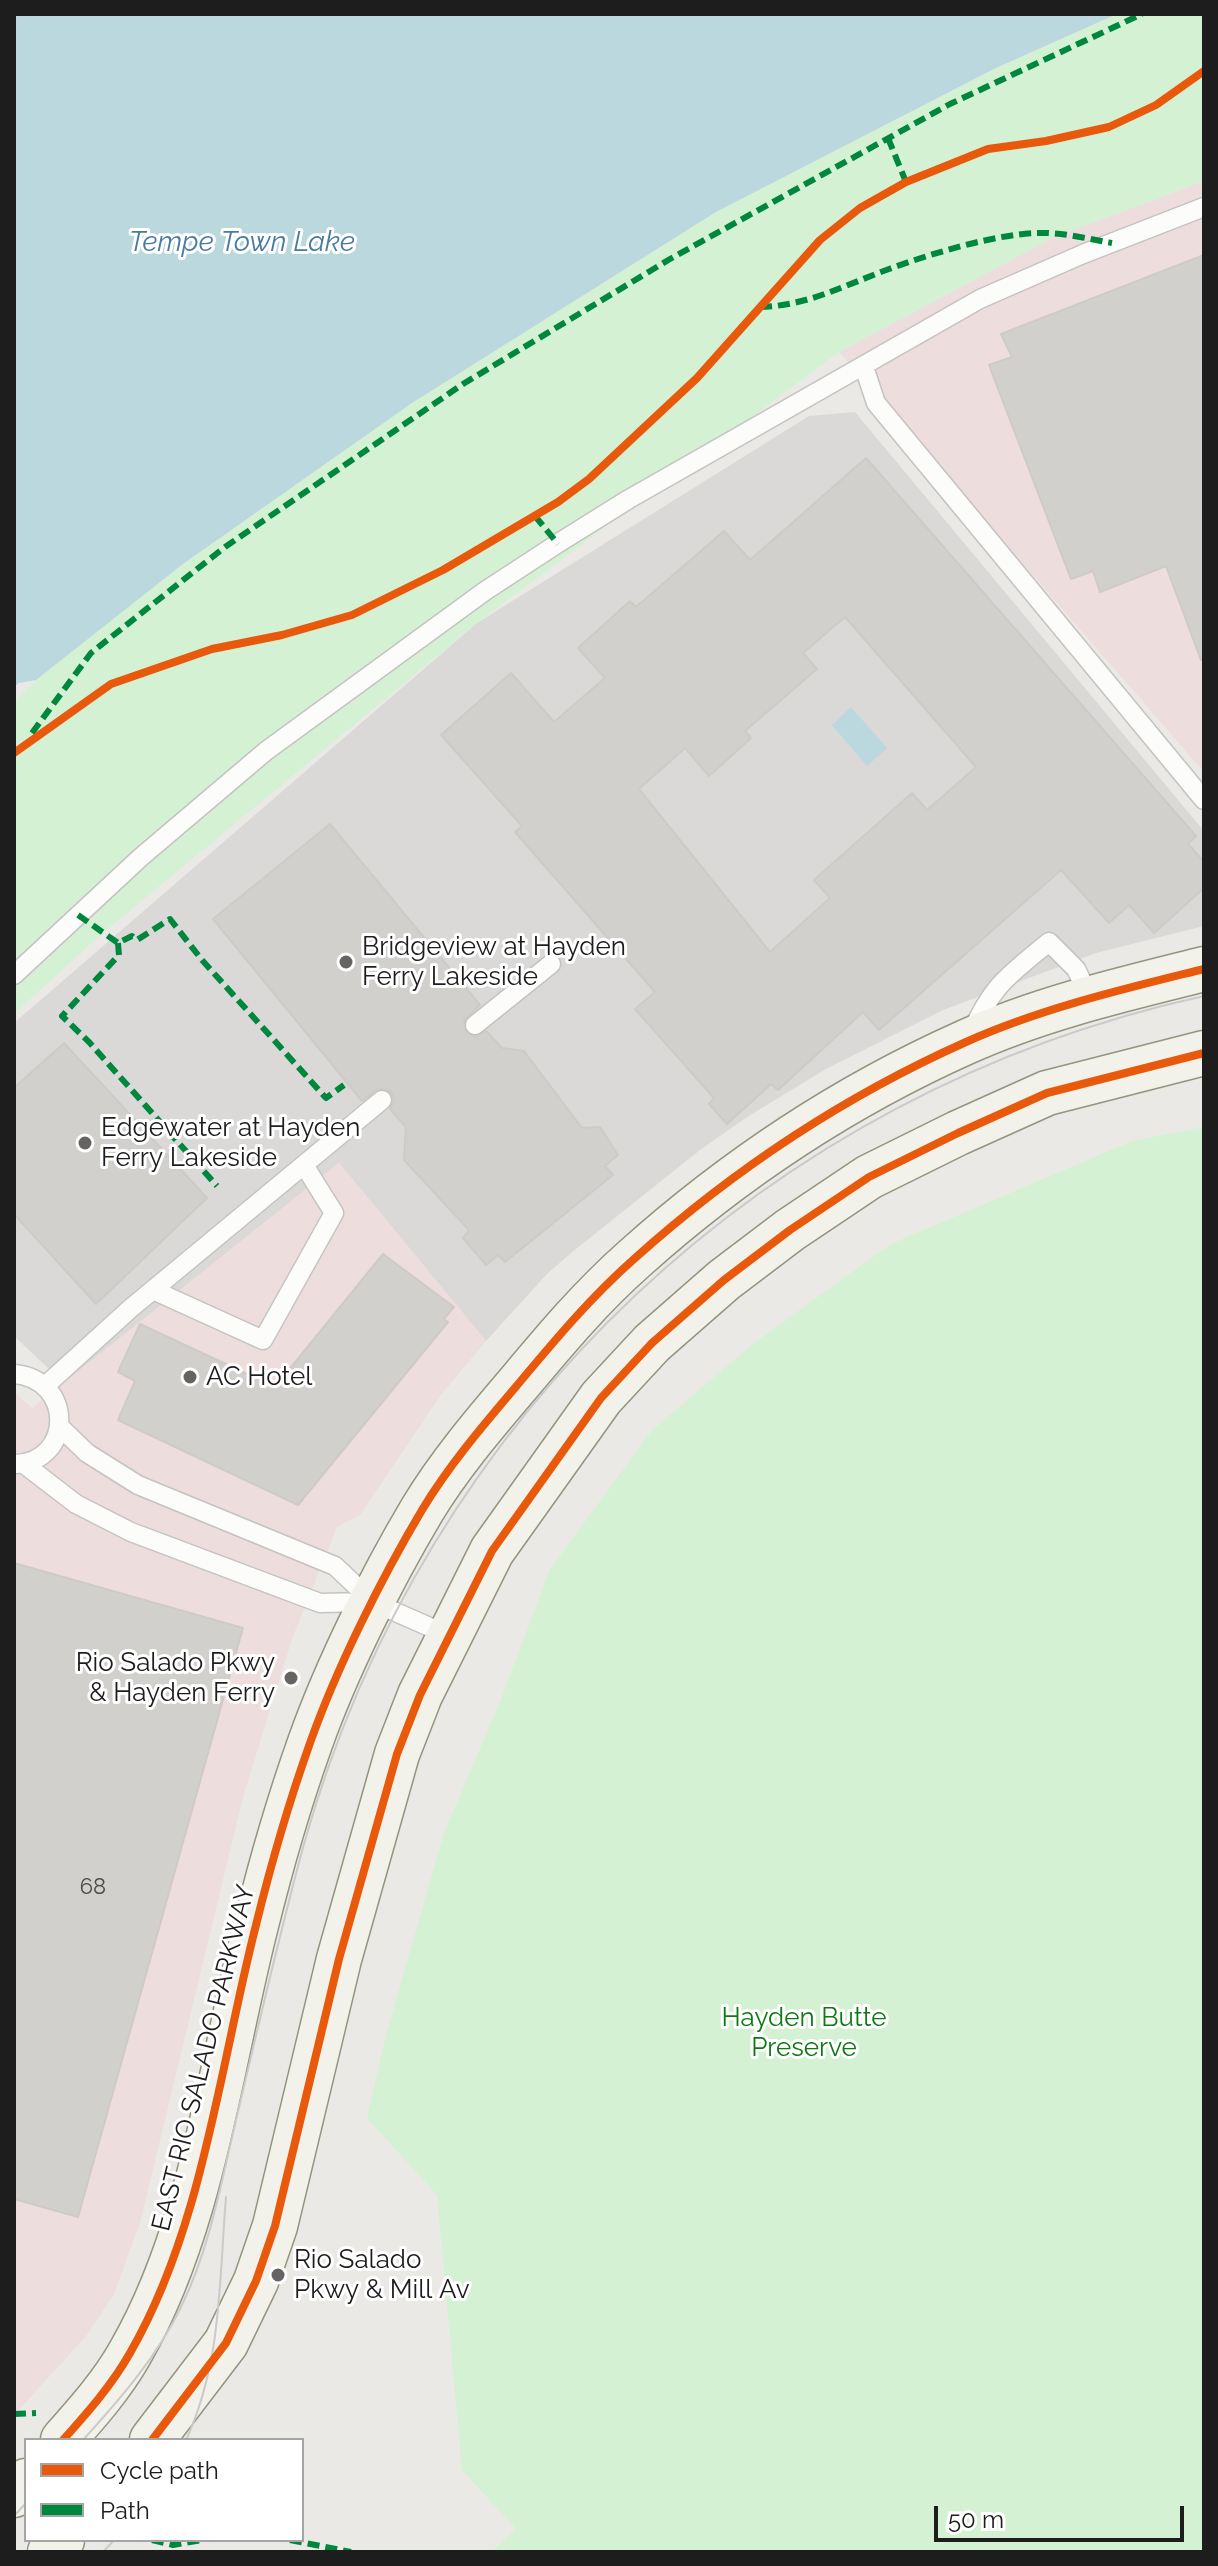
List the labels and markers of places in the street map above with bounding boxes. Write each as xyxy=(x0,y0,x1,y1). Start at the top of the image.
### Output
place label: Bridgeview at Hayden Ferry Lakeside xyxy=(362,931,626,992)
marker: Bridgeview at Hayden Ferry Lakeside xyxy=(337,953,355,971)
place label: Edgewater at Hayden Ferry Lakeside xyxy=(101,1112,360,1174)
marker: Edgewater at Hayden Ferry Lakeside xyxy=(76,1134,94,1152)
place label: AC Hotel xyxy=(206,1361,312,1393)
marker: AC Hotel xyxy=(181,1368,199,1386)
place label: Rio Salado Pkwy & Hayden Ferry xyxy=(76,1647,275,1708)
marker: Rio Salado Pkwy & Hayden Ferry xyxy=(282,1669,300,1687)
place label: Rio Salado Pkwy & Mill Av xyxy=(294,2244,470,2306)
marker: Rio Salado Pkwy & Mill Av xyxy=(269,2266,287,2284)

